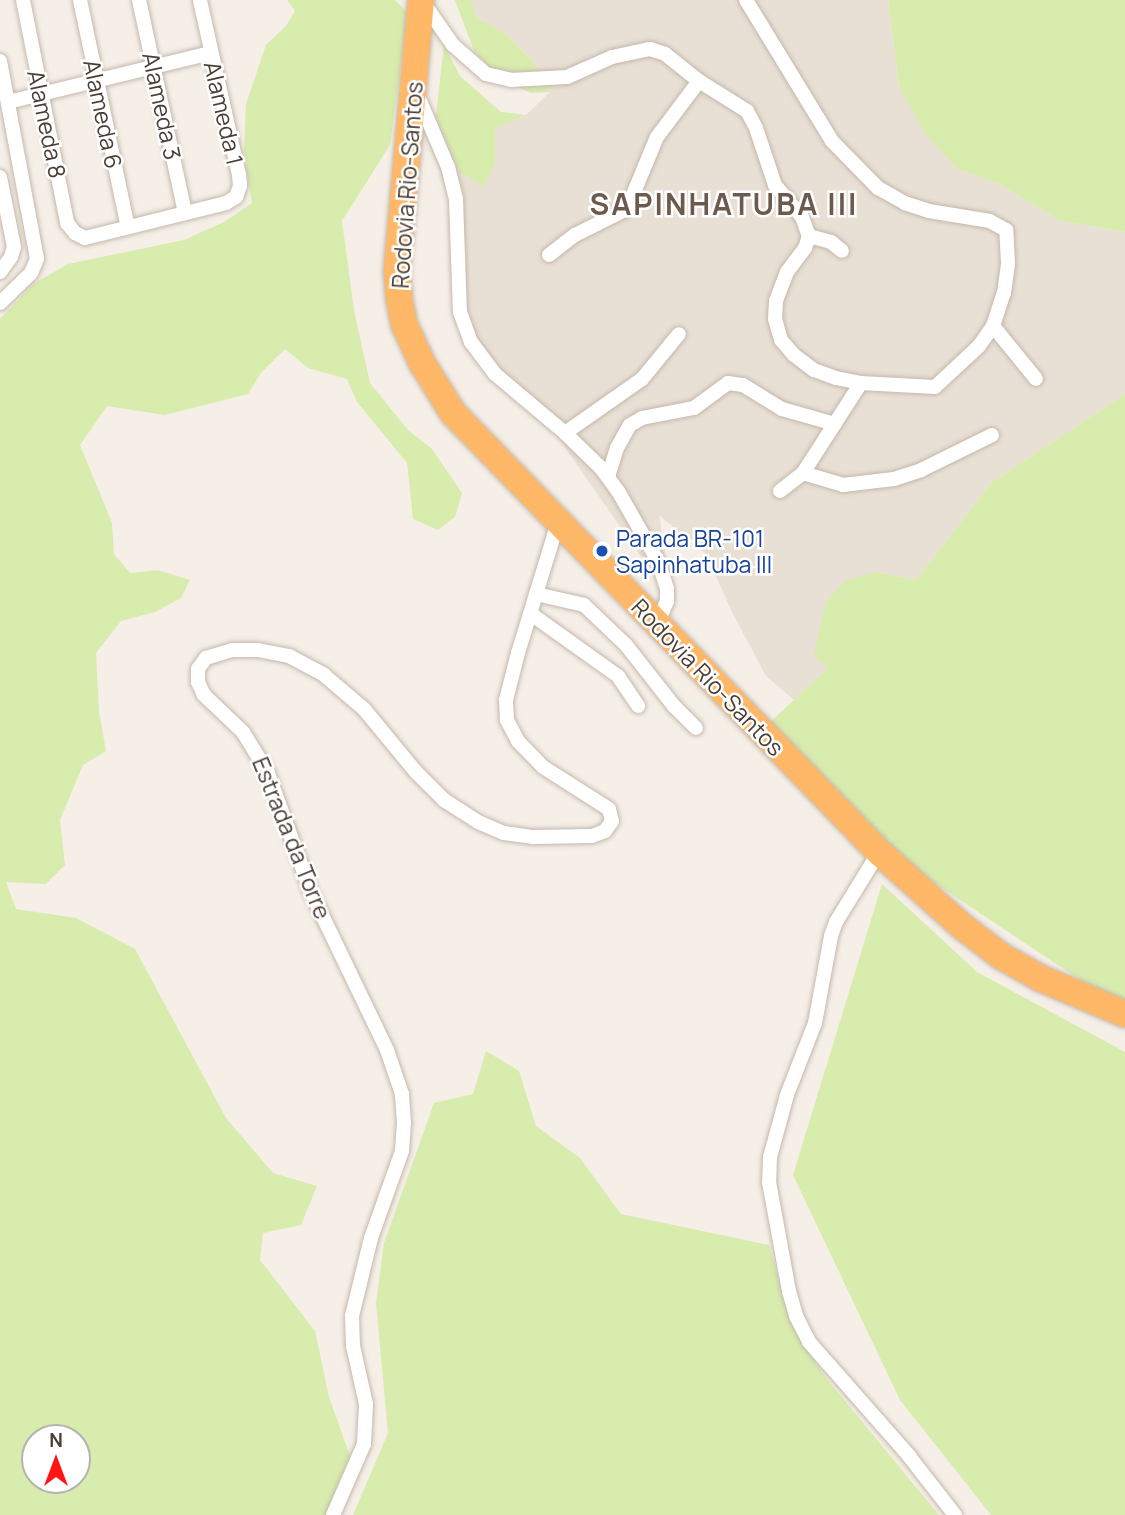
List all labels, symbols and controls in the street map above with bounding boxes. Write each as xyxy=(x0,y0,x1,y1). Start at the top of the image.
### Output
street label: Alameda 3 xyxy=(137,50,187,162)
street label: Alameda 6 xyxy=(78,57,128,171)
street label: Alameda 1 xyxy=(199,58,249,168)
street label: Alameda 8 xyxy=(22,67,72,181)
street label: Rodovia Rio-Santos xyxy=(386,81,428,289)
district label: SAPINHATUBA III xyxy=(591,186,857,222)
place label: Parada BR-101 Sapinhatuba III xyxy=(616,524,772,578)
marker: Parada BR-101 Sapinhatuba III xyxy=(594,543,610,559)
street label: Rodovia Rio-Santos xyxy=(626,593,790,761)
street label: Estrada da Torre xyxy=(247,753,337,923)
north arrow xyxy=(21,1424,91,1494)
text: N xyxy=(49,1427,63,1453)

